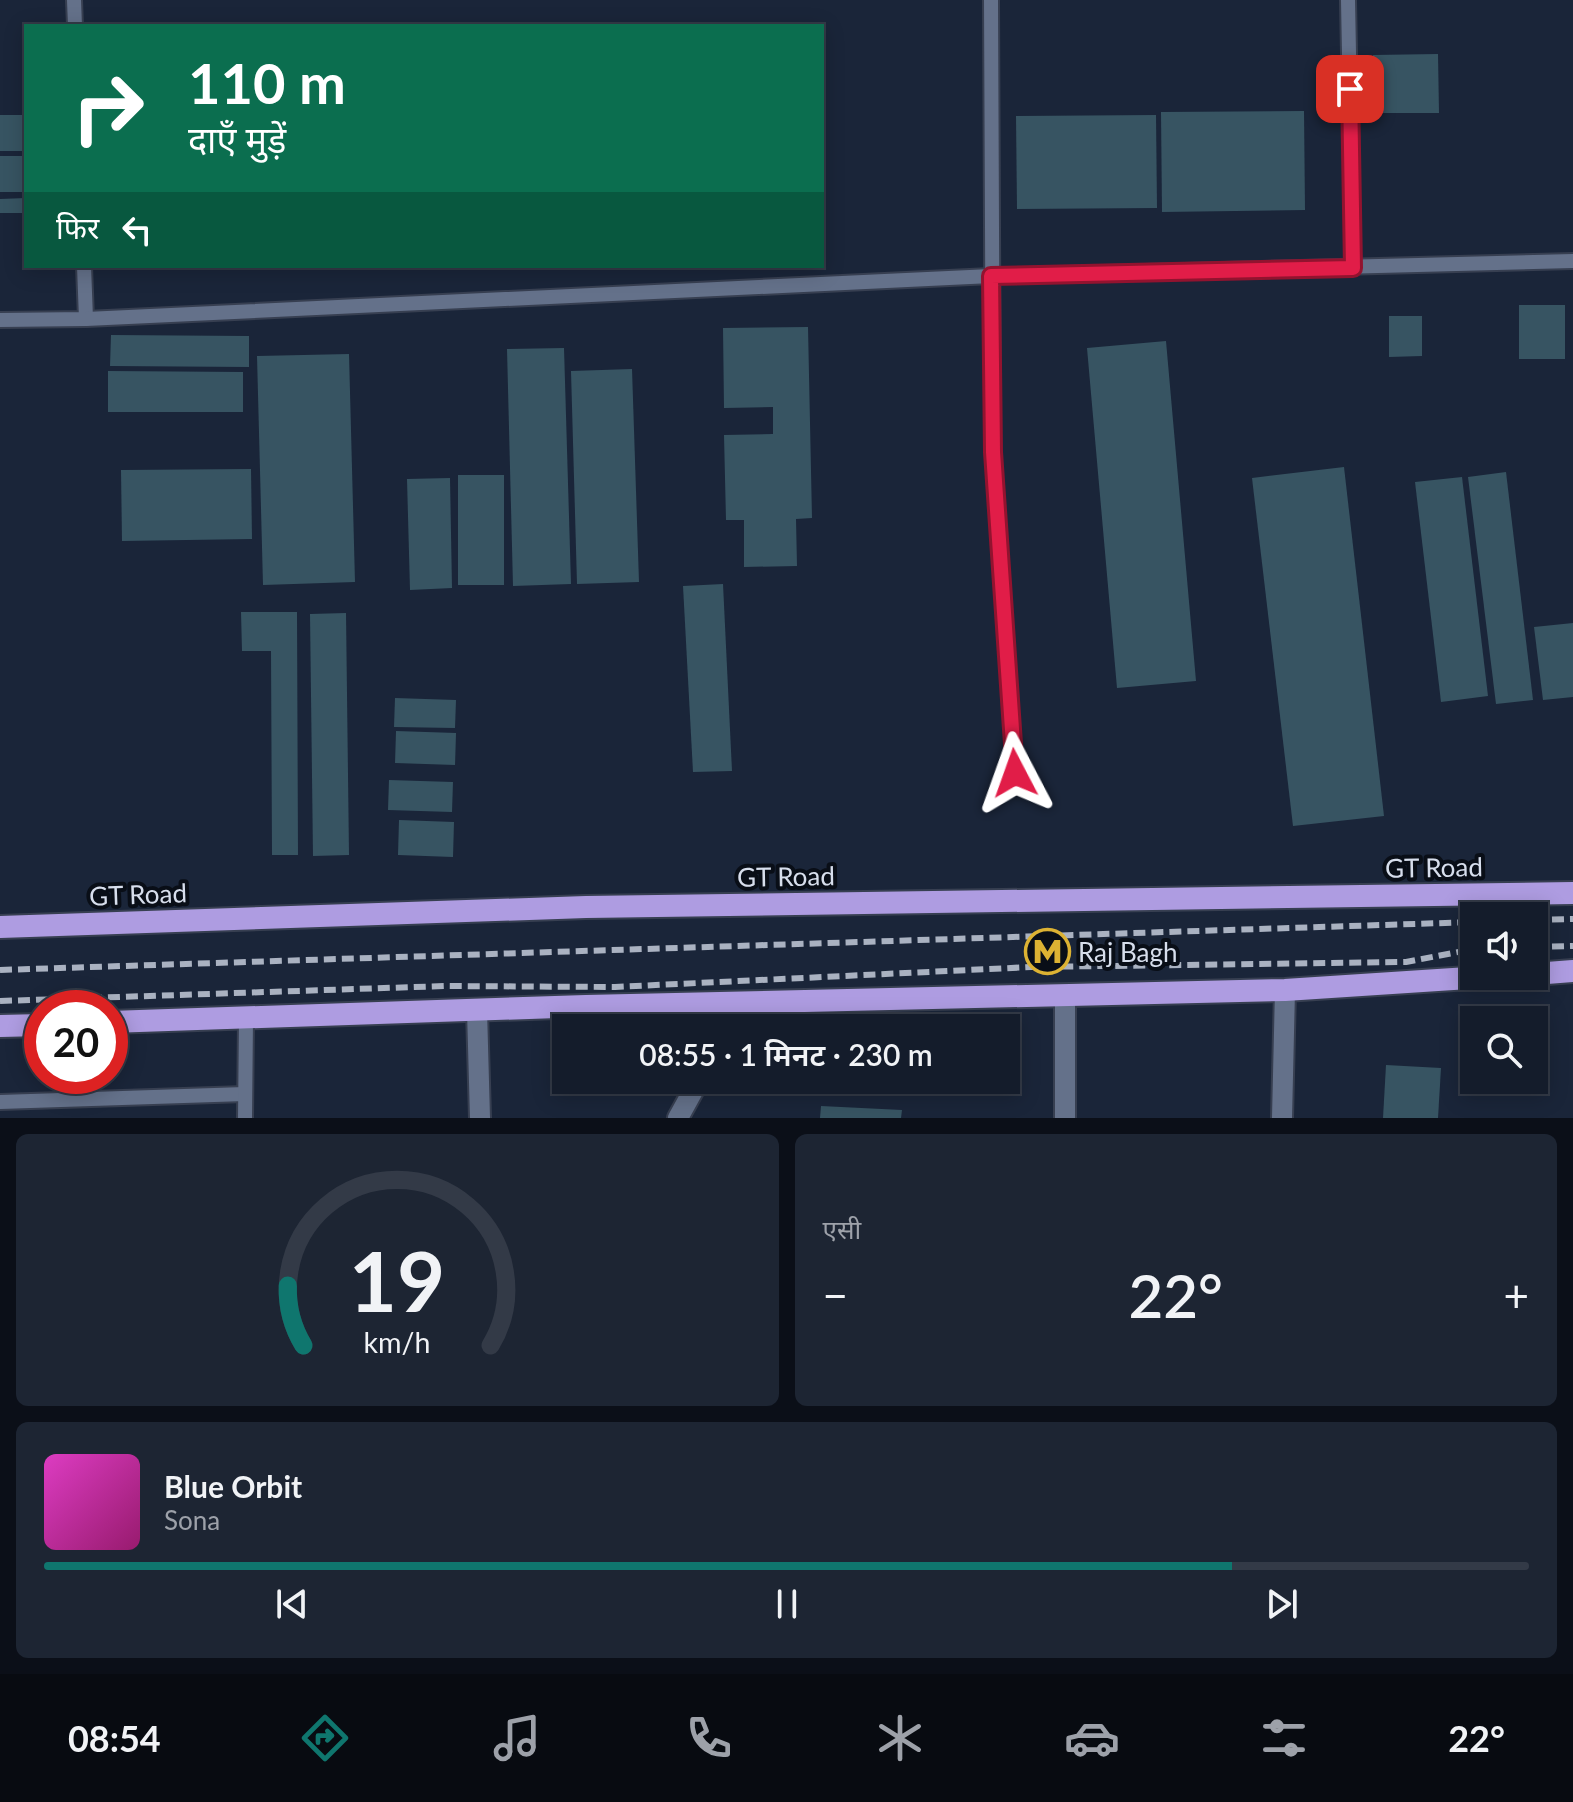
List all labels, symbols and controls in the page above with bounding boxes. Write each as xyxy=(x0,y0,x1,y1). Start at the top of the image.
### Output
text: 110 m xyxy=(188,49,346,116)
pin xyxy=(1316,55,1384,123)
icon: right xyxy=(56,56,160,160)
icon: arrive xyxy=(1328,67,1372,111)
text: दाएँ मुड़ें xyxy=(188,117,286,161)
icon: left xyxy=(115,208,159,252)
text: फिर xyxy=(56,209,99,245)
position arrow xyxy=(973,731,1057,815)
street label: GT Road xyxy=(1385,850,1483,884)
street label: GT Road xyxy=(737,859,835,893)
street label: GT Road xyxy=(89,876,187,912)
map controls xyxy=(1460,902,1548,1094)
button: sound xyxy=(1460,902,1548,990)
metro station icon: Raj Bagh xyxy=(1023,928,1071,976)
place label: Raj Bagh xyxy=(1078,936,1177,968)
speed limit sign: 20 xyxy=(24,990,128,1094)
button: search xyxy=(1460,1006,1548,1094)
text: 08:55 · 1 मिनट · 230 m xyxy=(639,1036,933,1072)
text: एसी xyxy=(823,1213,861,1245)
text: 19 xyxy=(349,1230,446,1330)
text: 22° xyxy=(1129,1259,1223,1331)
text: − xyxy=(823,1269,848,1321)
text: + xyxy=(1503,1269,1529,1321)
text: km/h xyxy=(364,1325,431,1359)
text: Blue Orbit xyxy=(164,1468,302,1504)
text: Sona xyxy=(164,1504,220,1536)
icon: previous xyxy=(270,1582,314,1626)
icon: pause xyxy=(765,1582,809,1626)
icon: next xyxy=(1260,1582,1304,1626)
icon: directions xyxy=(297,1710,353,1766)
icon: music xyxy=(489,1710,545,1766)
icon: phone xyxy=(681,1710,737,1766)
icon: climate xyxy=(872,1710,928,1766)
icon: car xyxy=(1064,1710,1120,1766)
icon: filters xyxy=(1256,1710,1312,1766)
text: 08:54 xyxy=(68,1716,161,1760)
text: 22° xyxy=(1448,1716,1505,1760)

